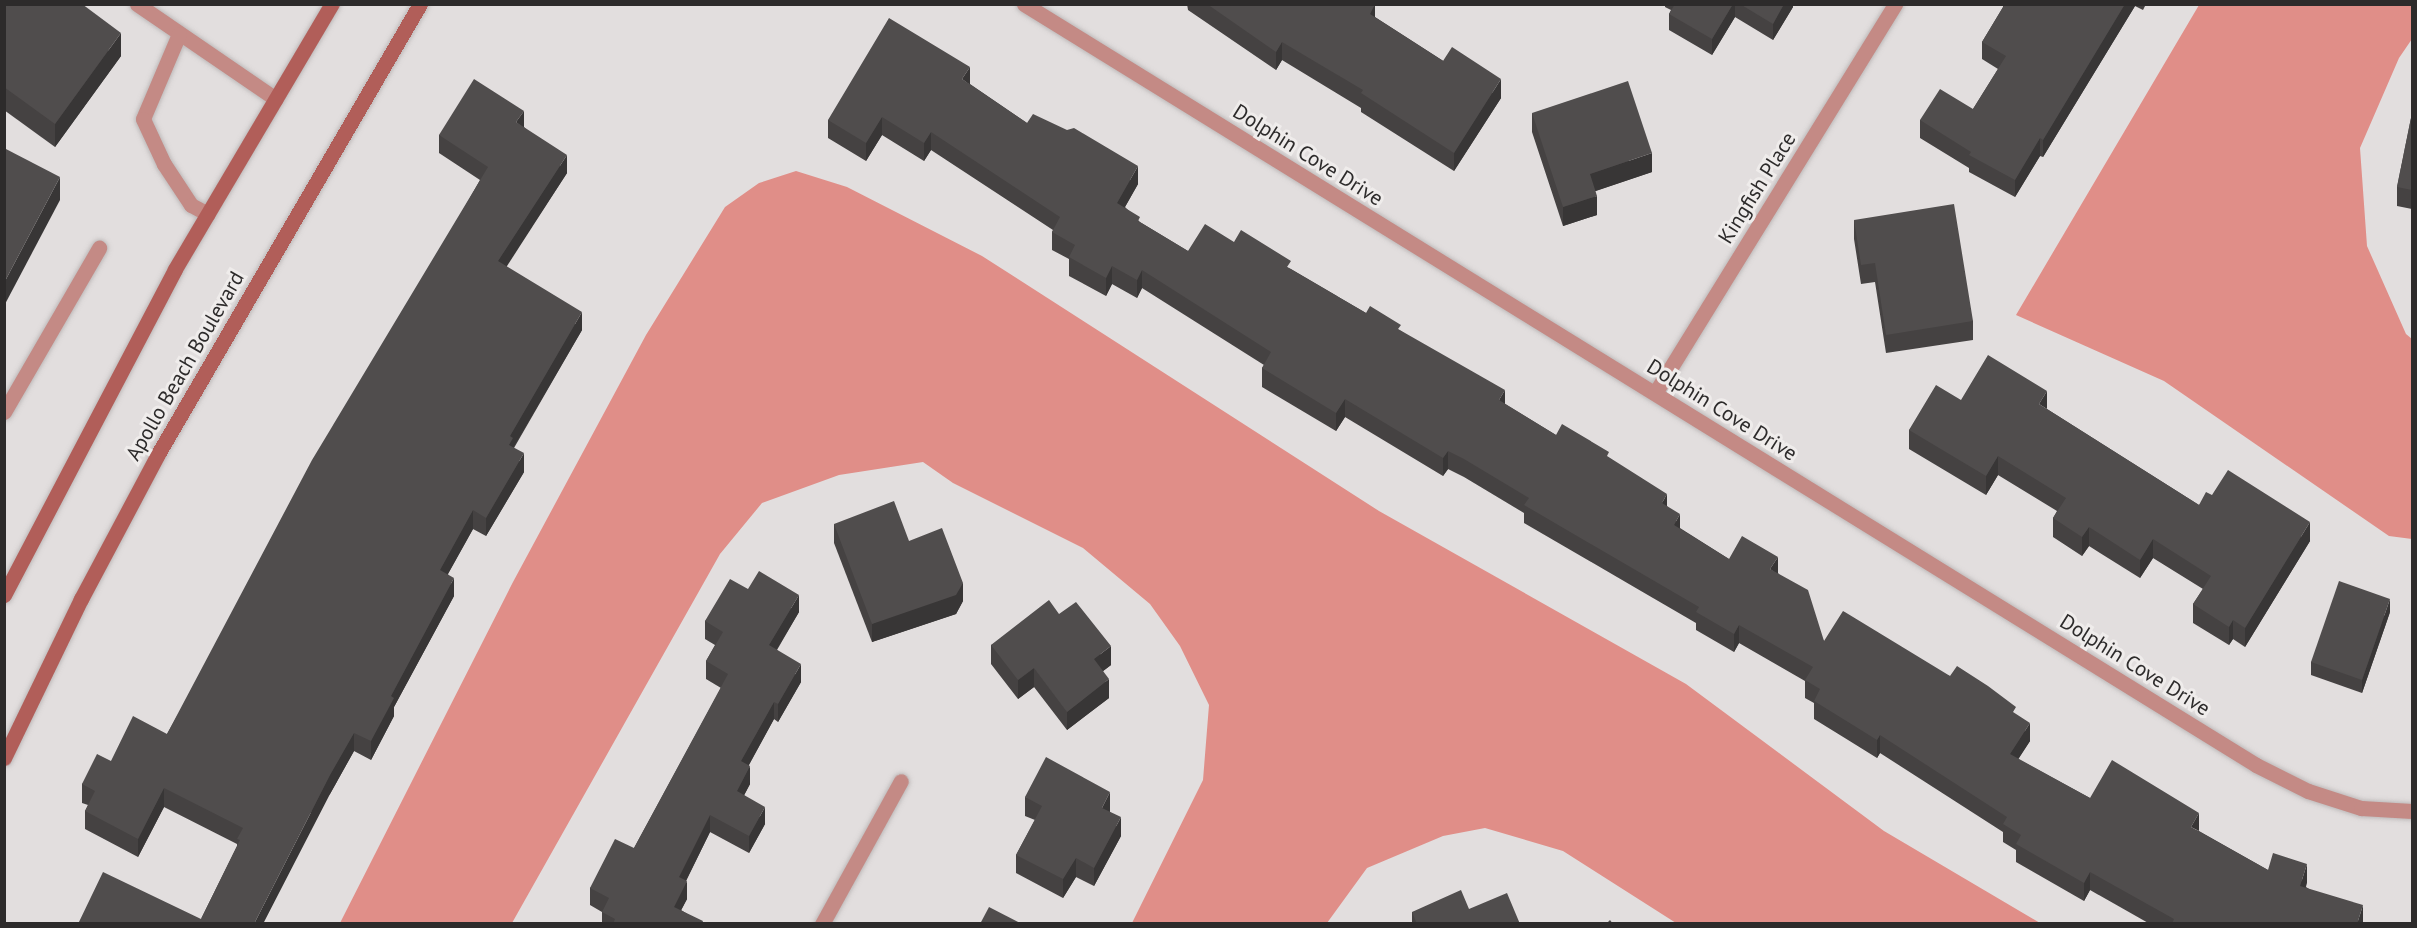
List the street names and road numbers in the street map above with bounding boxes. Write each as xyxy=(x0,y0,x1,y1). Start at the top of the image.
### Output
street label: Dolphin Cove Drive xyxy=(1228,99,1388,211)
street label: Kingfish Place xyxy=(1713,128,1801,248)
street label: Apollo Beach Boulevard xyxy=(121,267,249,465)
street label: Dolphin Cove Drive xyxy=(1642,354,1802,466)
street label: Dolphin Cove Drive xyxy=(2055,609,2215,721)

